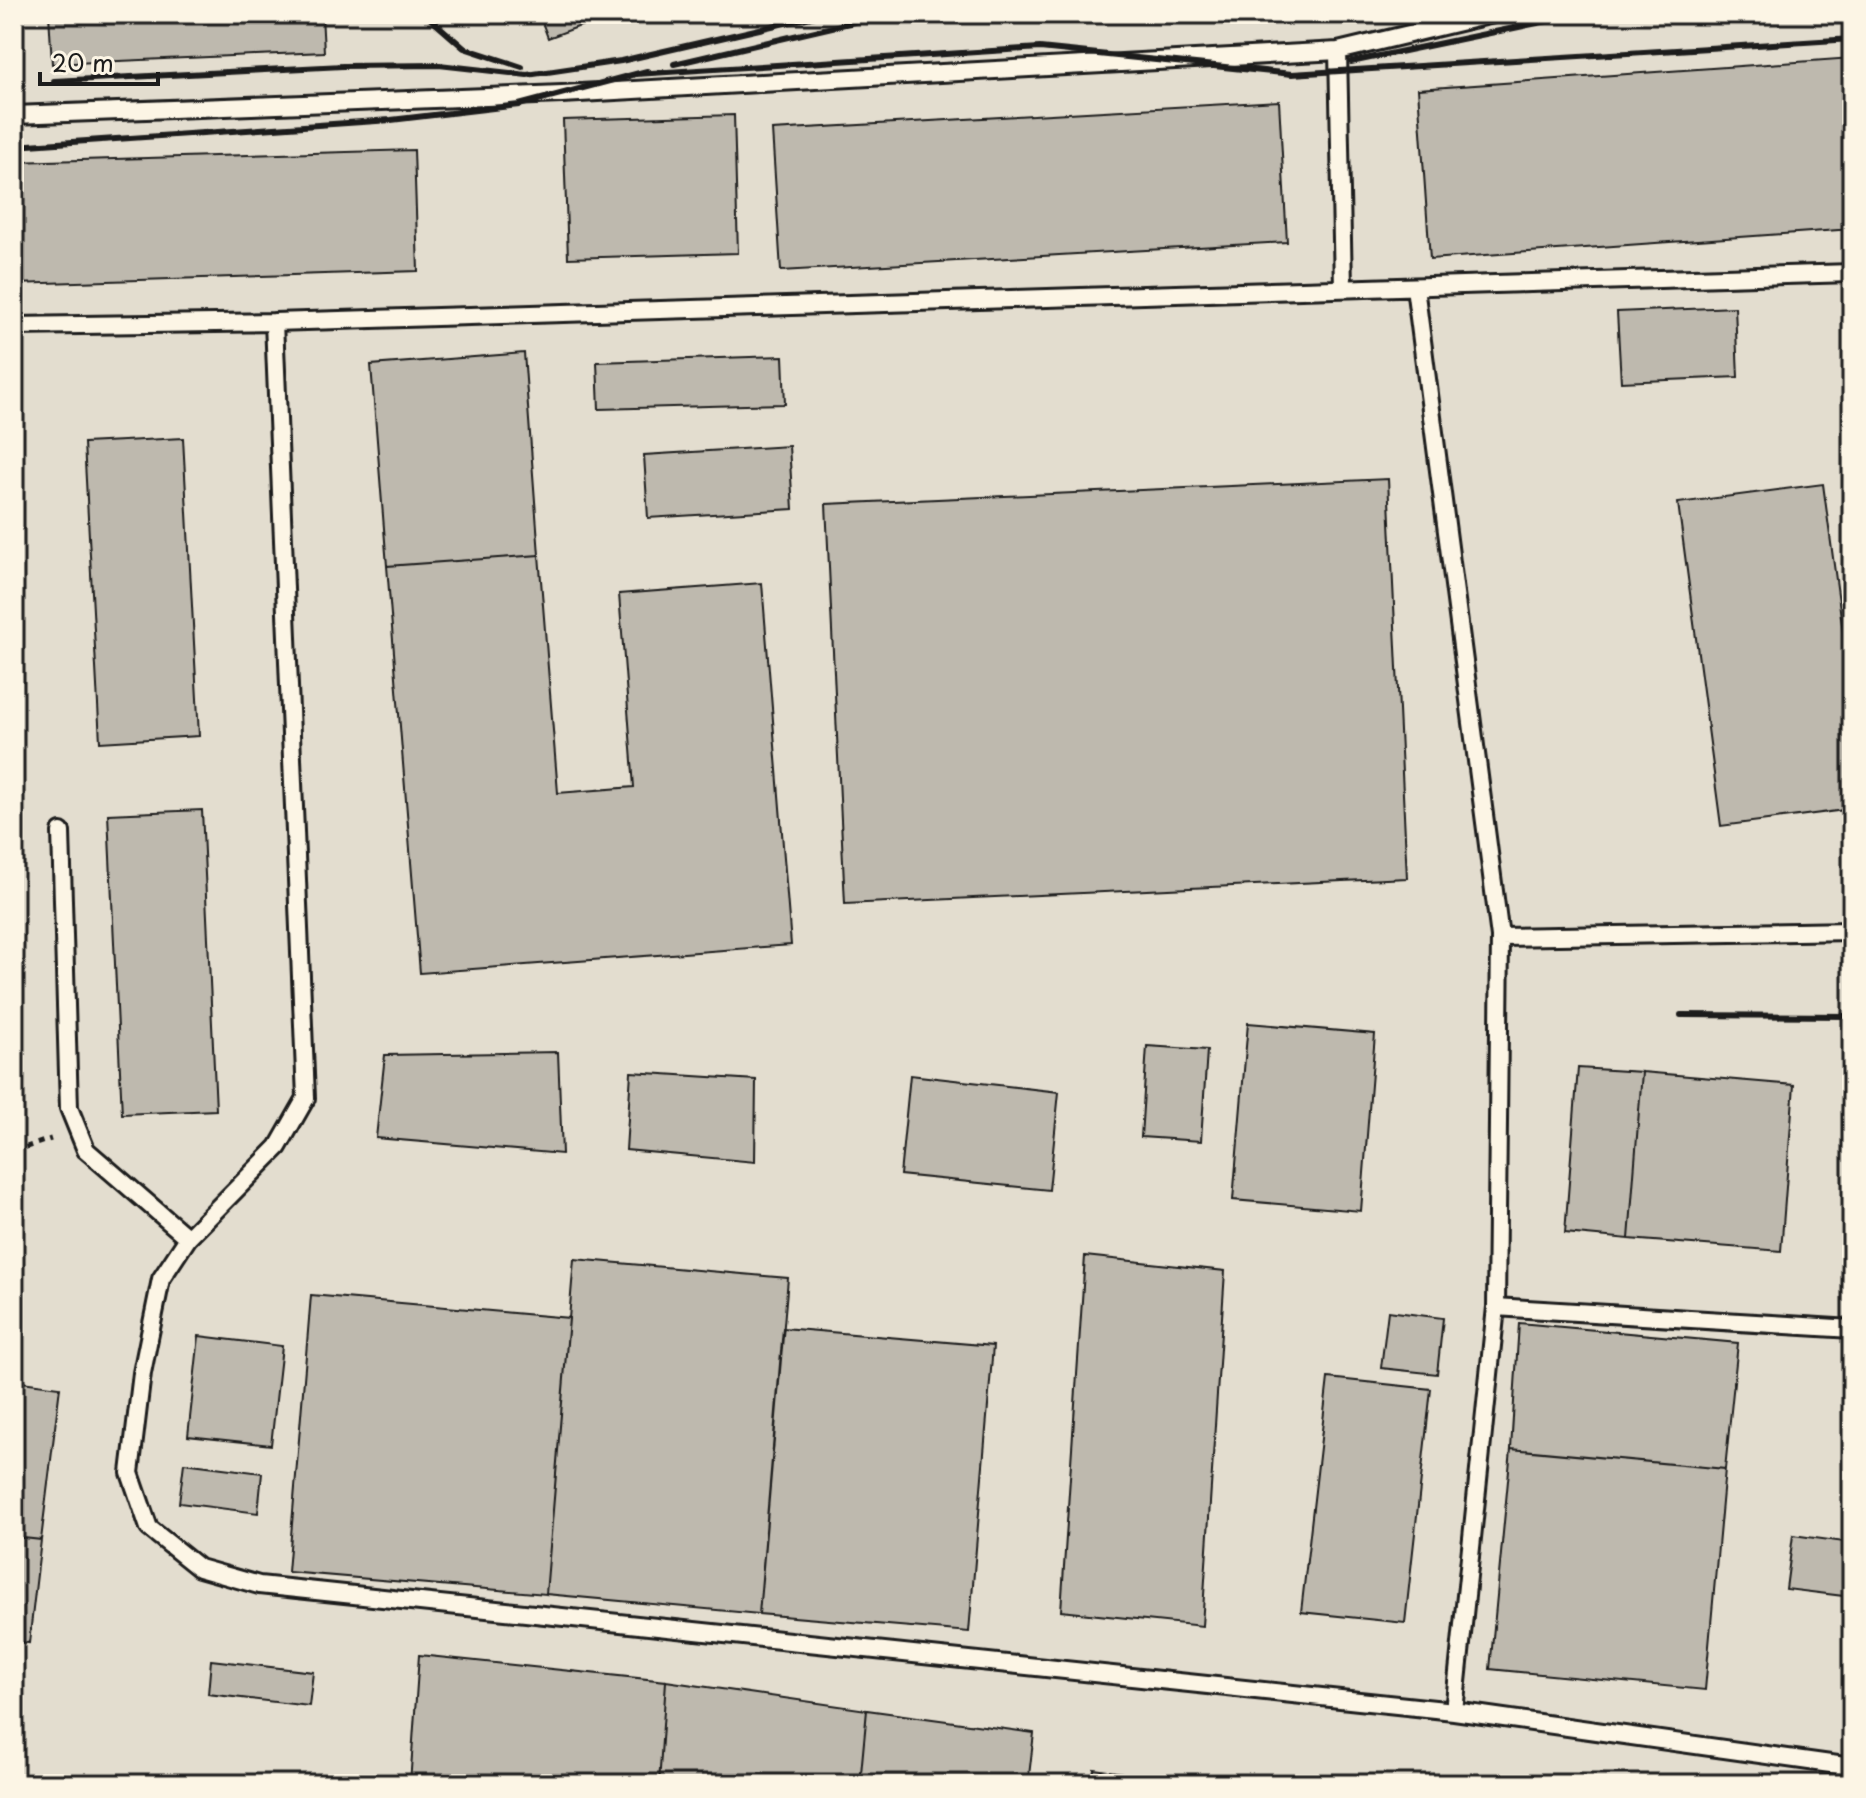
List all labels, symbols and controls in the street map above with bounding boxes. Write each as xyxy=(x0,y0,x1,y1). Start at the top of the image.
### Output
scale bar xyxy=(40,36,158,86)
text: 20 m xyxy=(52,44,114,80)

